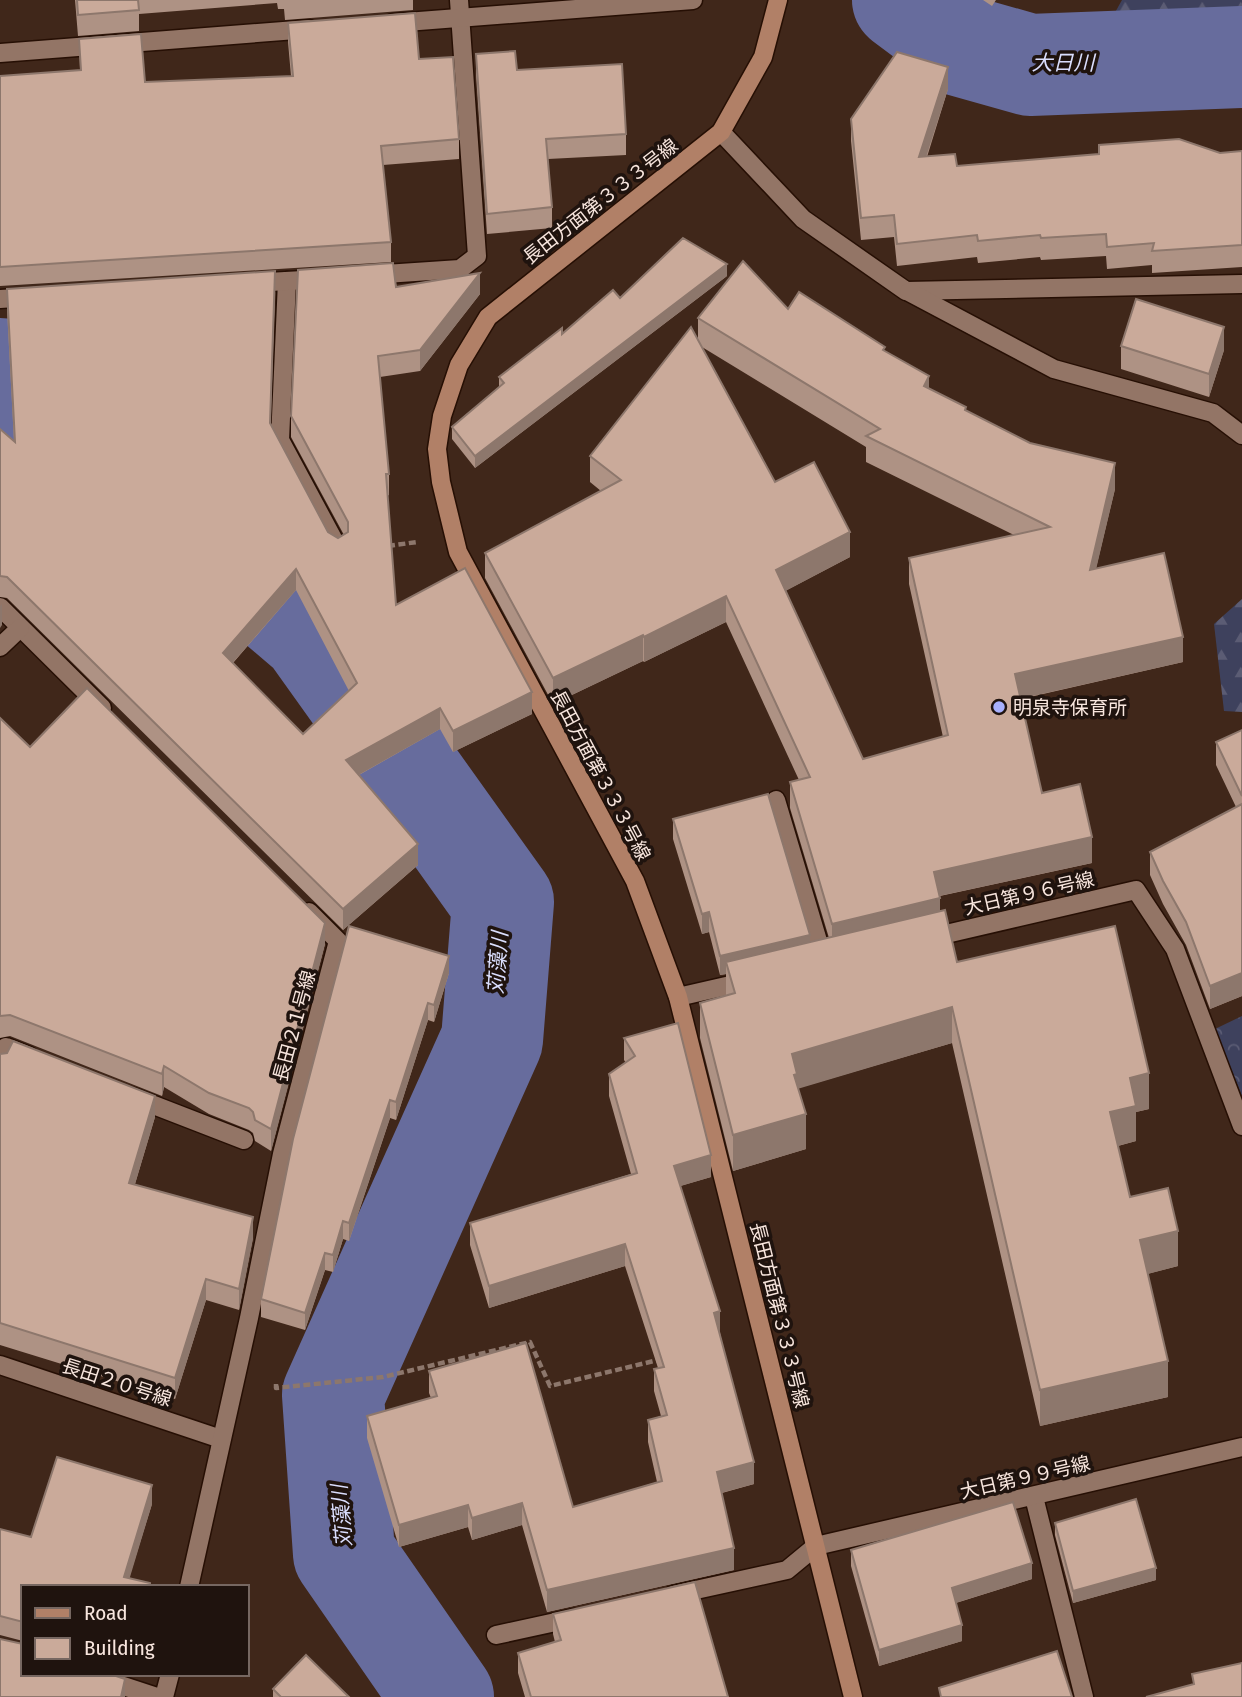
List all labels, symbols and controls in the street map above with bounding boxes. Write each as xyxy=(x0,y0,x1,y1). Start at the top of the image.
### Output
water label: 大日川 xyxy=(1032,50,1096,76)
street label: 長田方面第３３３号線 xyxy=(518,134,682,269)
street label: 長田方面第３３３号線 xyxy=(546,686,655,865)
place label: 明泉寺保育所 xyxy=(1013,696,1127,719)
marker: 明泉寺保育所 xyxy=(991,699,1007,715)
street label: 大日第９６号線 xyxy=(962,867,1097,920)
water label: 苅藻川 xyxy=(483,929,513,995)
street label: 長田２１号線 xyxy=(269,968,320,1084)
street label: 長田方面第３３３号線 xyxy=(745,1220,814,1410)
street label: 長田２０号線 xyxy=(59,1354,175,1411)
street label: 大日第９９号線 xyxy=(958,1451,1093,1504)
water label: 苅藻川 xyxy=(326,1481,358,1549)
legend xyxy=(21,1585,248,1676)
text: Road xyxy=(84,1600,128,1626)
text: Building xyxy=(84,1635,155,1661)

